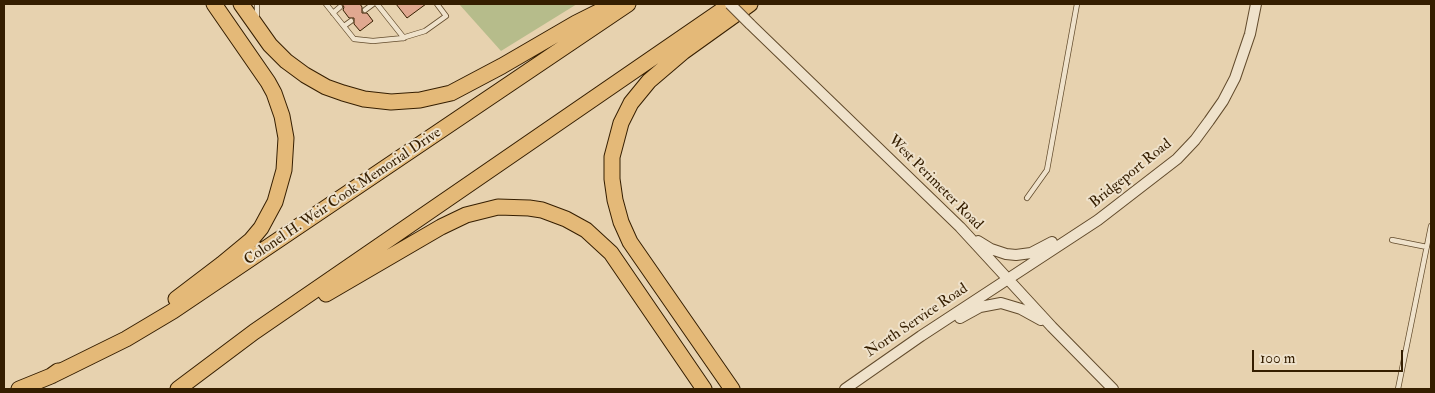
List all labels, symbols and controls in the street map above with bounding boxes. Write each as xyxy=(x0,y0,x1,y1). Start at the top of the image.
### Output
street label: Colonel H. Weir Cook Memorial Drive xyxy=(241,124,445,270)
street label: West Perimeter Road xyxy=(884,132,986,234)
street label: Bridgeport Road xyxy=(1086,136,1176,212)
street label: North Service Road xyxy=(862,280,972,362)
scale bar xyxy=(1255,340,1406,372)
text: 100 m xyxy=(1260,349,1295,368)

